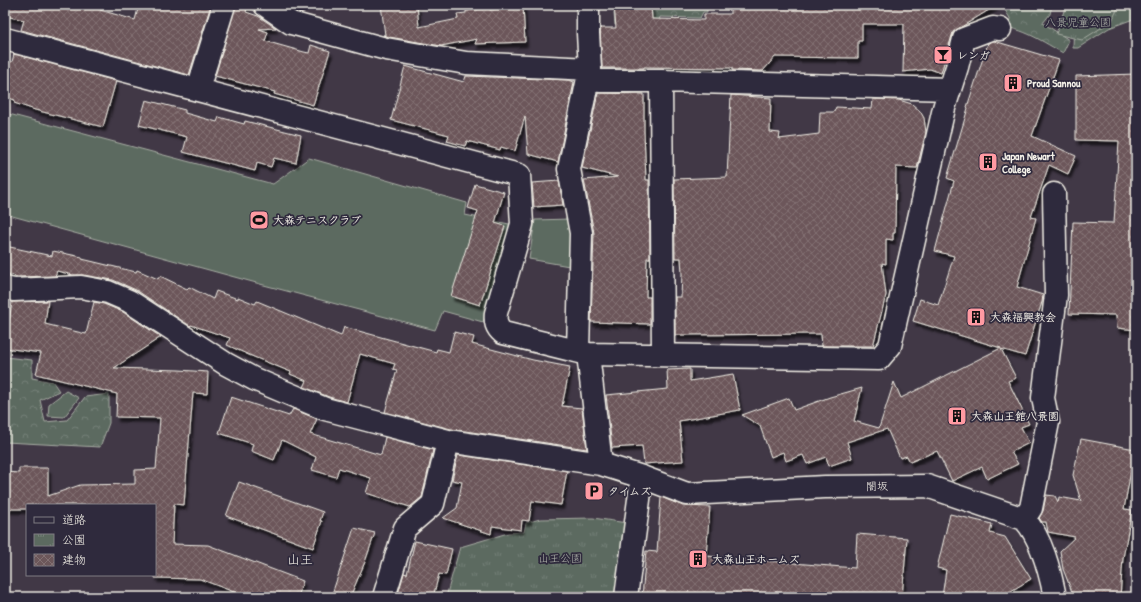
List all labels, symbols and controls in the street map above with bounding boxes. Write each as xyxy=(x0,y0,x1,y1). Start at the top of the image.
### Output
park label: 八景児童公園 xyxy=(1045,15,1111,29)
bar icon: レンガ xyxy=(932,44,954,66)
place label: レンガ xyxy=(957,48,990,62)
building icon: Proud Sannou xyxy=(1002,72,1024,94)
place label: Proud Sannou xyxy=(1027,76,1081,90)
place label: Japan Newart College xyxy=(1002,149,1056,177)
building icon: Japan Newart College xyxy=(977,151,999,173)
sports icon: 大森テニスクラブ xyxy=(248,209,270,231)
place label: 大森テニスクラブ xyxy=(273,213,361,227)
building icon: 大森福興教会 xyxy=(965,306,987,328)
place label: 大森福興教会 xyxy=(990,310,1056,324)
building icon: 大森山王館八景園 xyxy=(946,405,968,427)
place label: 大森山王館八景園 xyxy=(971,409,1059,423)
street label: 闇坂 xyxy=(866,479,888,493)
parking icon: タイムズ xyxy=(583,480,605,502)
place label: タイムズ xyxy=(608,484,651,498)
legend xyxy=(26,504,156,576)
text: 道路 xyxy=(62,511,86,528)
text: 公園 xyxy=(62,531,86,548)
building icon: 大森山王ホームズ xyxy=(687,548,709,570)
district label: 山王 xyxy=(287,550,313,568)
text: 建物 xyxy=(62,551,86,568)
park label: 山王公園 xyxy=(538,551,582,565)
place label: 大森山王ホームズ xyxy=(712,552,800,566)

